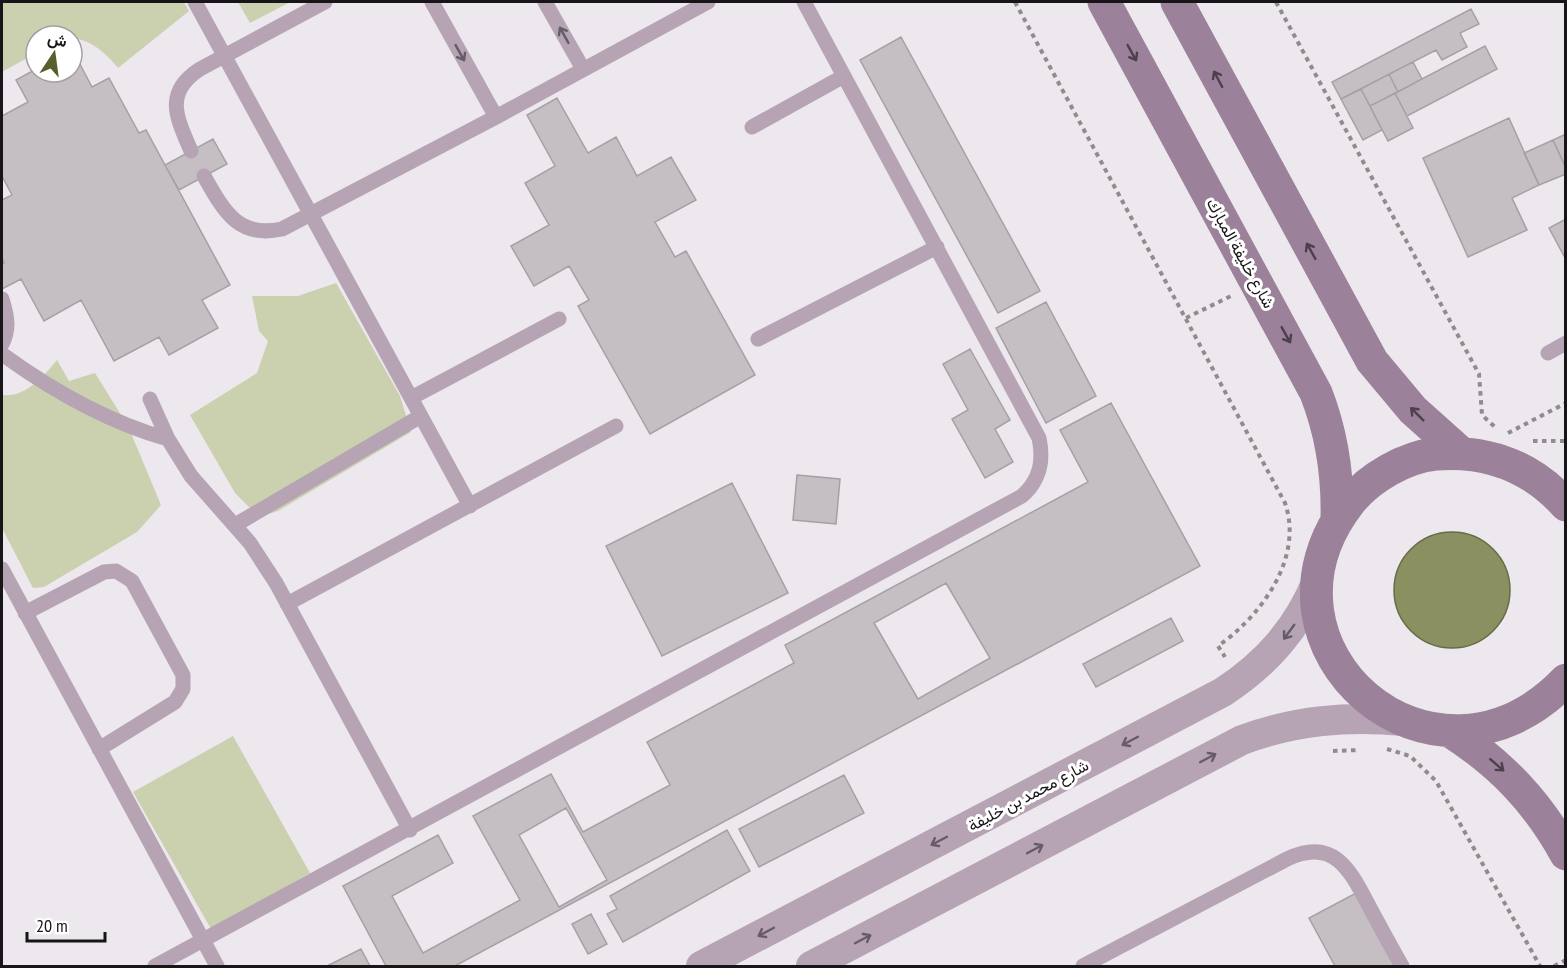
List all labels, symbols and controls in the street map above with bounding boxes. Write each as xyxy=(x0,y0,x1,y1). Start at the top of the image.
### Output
north arrow xyxy=(24,24,84,84)
text: ش xyxy=(46,27,69,51)
one-way arrow xyxy=(558,27,570,44)
one-way arrow xyxy=(454,44,466,61)
one-way arrow xyxy=(1126,44,1138,61)
one-way arrow xyxy=(1212,71,1224,88)
street label: شارع خليفة المبارك xyxy=(1201,195,1279,312)
one-way arrow xyxy=(1305,243,1317,260)
one-way arrow xyxy=(1281,325,1292,343)
one-way arrow xyxy=(1409,406,1424,421)
one-way arrow xyxy=(1283,624,1295,640)
one-way arrow xyxy=(1122,735,1139,747)
one-way arrow xyxy=(1199,752,1216,764)
street label: شارع محمد بن خليفة xyxy=(964,755,1093,837)
one-way arrow xyxy=(1489,759,1505,772)
one-way arrow xyxy=(931,835,948,847)
one-way arrow xyxy=(1026,843,1043,855)
scale bar xyxy=(27,905,105,943)
text: 20 m xyxy=(36,914,68,937)
one-way arrow xyxy=(758,927,776,938)
one-way arrow xyxy=(853,933,871,944)

